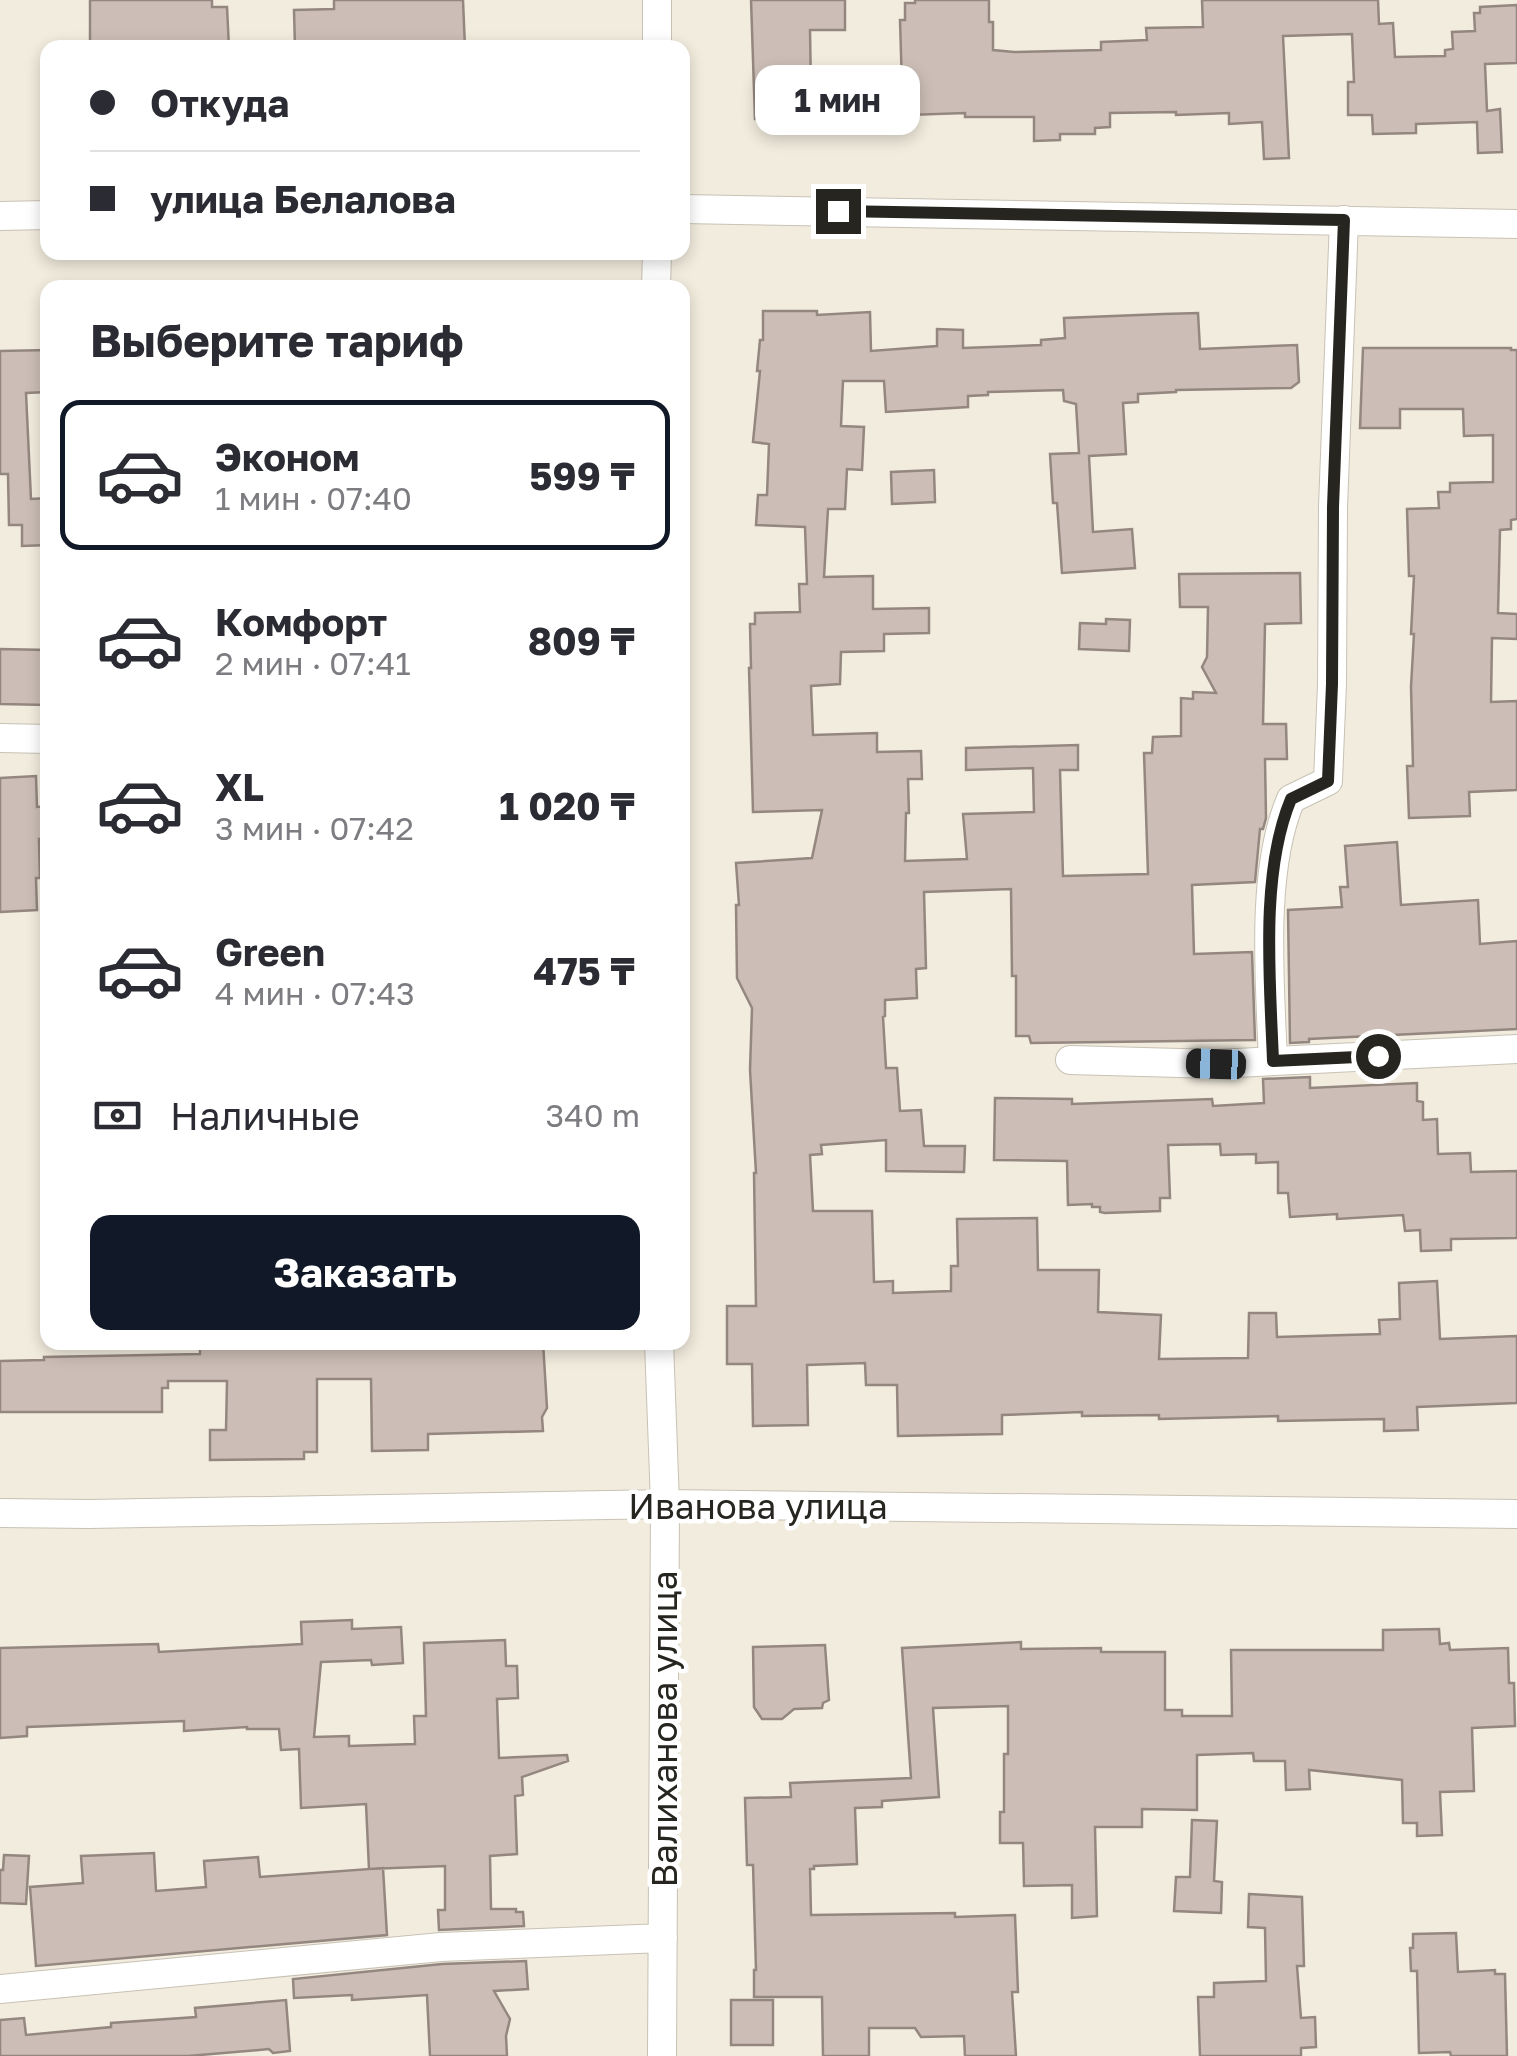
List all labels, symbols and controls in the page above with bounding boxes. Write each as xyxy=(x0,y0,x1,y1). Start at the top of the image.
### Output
callout: 1 мин xyxy=(756,66,920,136)
text: Откуда xyxy=(150,80,289,125)
text: 1 мин xyxy=(794,81,881,119)
text: улица Белалова xyxy=(150,176,456,221)
route end xyxy=(816,189,861,234)
text: Выберите тариф xyxy=(90,313,464,367)
icon: car xyxy=(95,430,185,520)
text: Эконом xyxy=(215,434,359,479)
text: 599 ₸ xyxy=(529,453,635,498)
text: 1 мин · 07:40 xyxy=(215,479,412,517)
icon: car xyxy=(95,595,185,685)
text: Комфорт xyxy=(215,599,387,644)
text: 809 ₸ xyxy=(528,618,635,663)
text: 2 мин · 07:41 xyxy=(215,644,411,682)
icon: car xyxy=(95,760,185,850)
text: XL xyxy=(215,764,264,809)
text: 1 020 ₸ xyxy=(499,783,635,828)
text: 3 мин · 07:42 xyxy=(215,809,414,847)
icon: car xyxy=(95,925,185,1015)
text: Green xyxy=(215,929,325,974)
text: 475 ₸ xyxy=(533,948,635,993)
text: 4 мин · 07:43 xyxy=(215,974,415,1012)
route start xyxy=(1356,1034,1401,1079)
car xyxy=(1185,1048,1247,1080)
icon: cash xyxy=(90,1088,145,1143)
text: Наличные xyxy=(170,1093,360,1138)
text: 340 m xyxy=(546,1096,640,1134)
button: Заказать xyxy=(90,1215,640,1330)
street label: Иванова улица xyxy=(628,1485,888,1527)
street label: Валиханова улица xyxy=(643,1571,685,1887)

